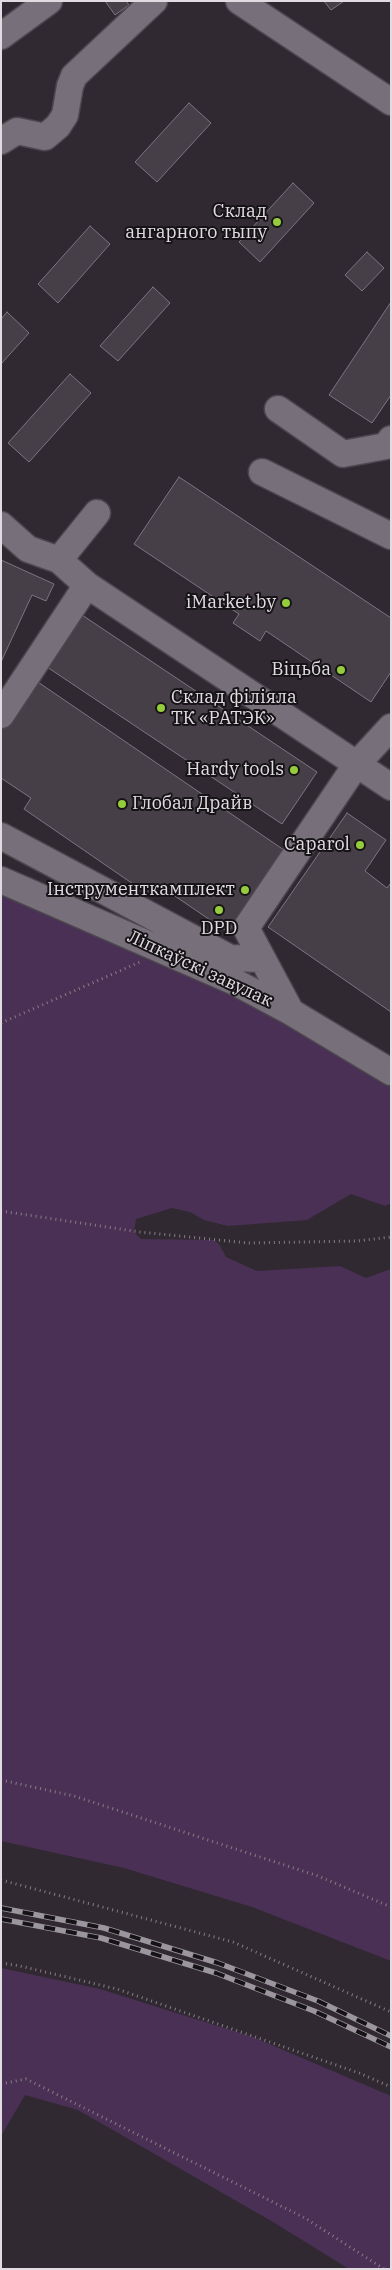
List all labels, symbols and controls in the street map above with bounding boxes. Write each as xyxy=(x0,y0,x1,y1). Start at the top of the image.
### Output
place label: Склад ангарного тыпу xyxy=(125,201,267,243)
marker: Склад ангарного тыпу xyxy=(271,216,283,228)
place label: iMarket.by xyxy=(186,592,276,614)
marker: iMarket.by xyxy=(280,597,292,609)
place label: Віцьба xyxy=(272,659,331,681)
marker: Віцьба xyxy=(335,664,347,676)
place label: Склад філіяла ТК «РАТЭК» xyxy=(171,687,297,730)
marker: Склад філіяла ТК «РАТЭК» xyxy=(155,702,167,714)
place label: Hardy tools xyxy=(186,759,284,781)
marker: Hardy tools xyxy=(288,764,300,776)
place label: Глобал Драйв xyxy=(132,793,252,815)
marker: Глобал Драйв xyxy=(116,798,128,810)
place label: Caparol xyxy=(284,834,350,856)
marker: Caparol xyxy=(354,839,366,851)
place label: Інструменткамплект xyxy=(47,879,235,901)
marker: Інструменткамплект xyxy=(239,884,251,896)
marker: DPD xyxy=(213,904,225,916)
place label: DPD xyxy=(201,918,237,940)
street label: Ліпкаўскі завулак xyxy=(124,926,276,1012)

